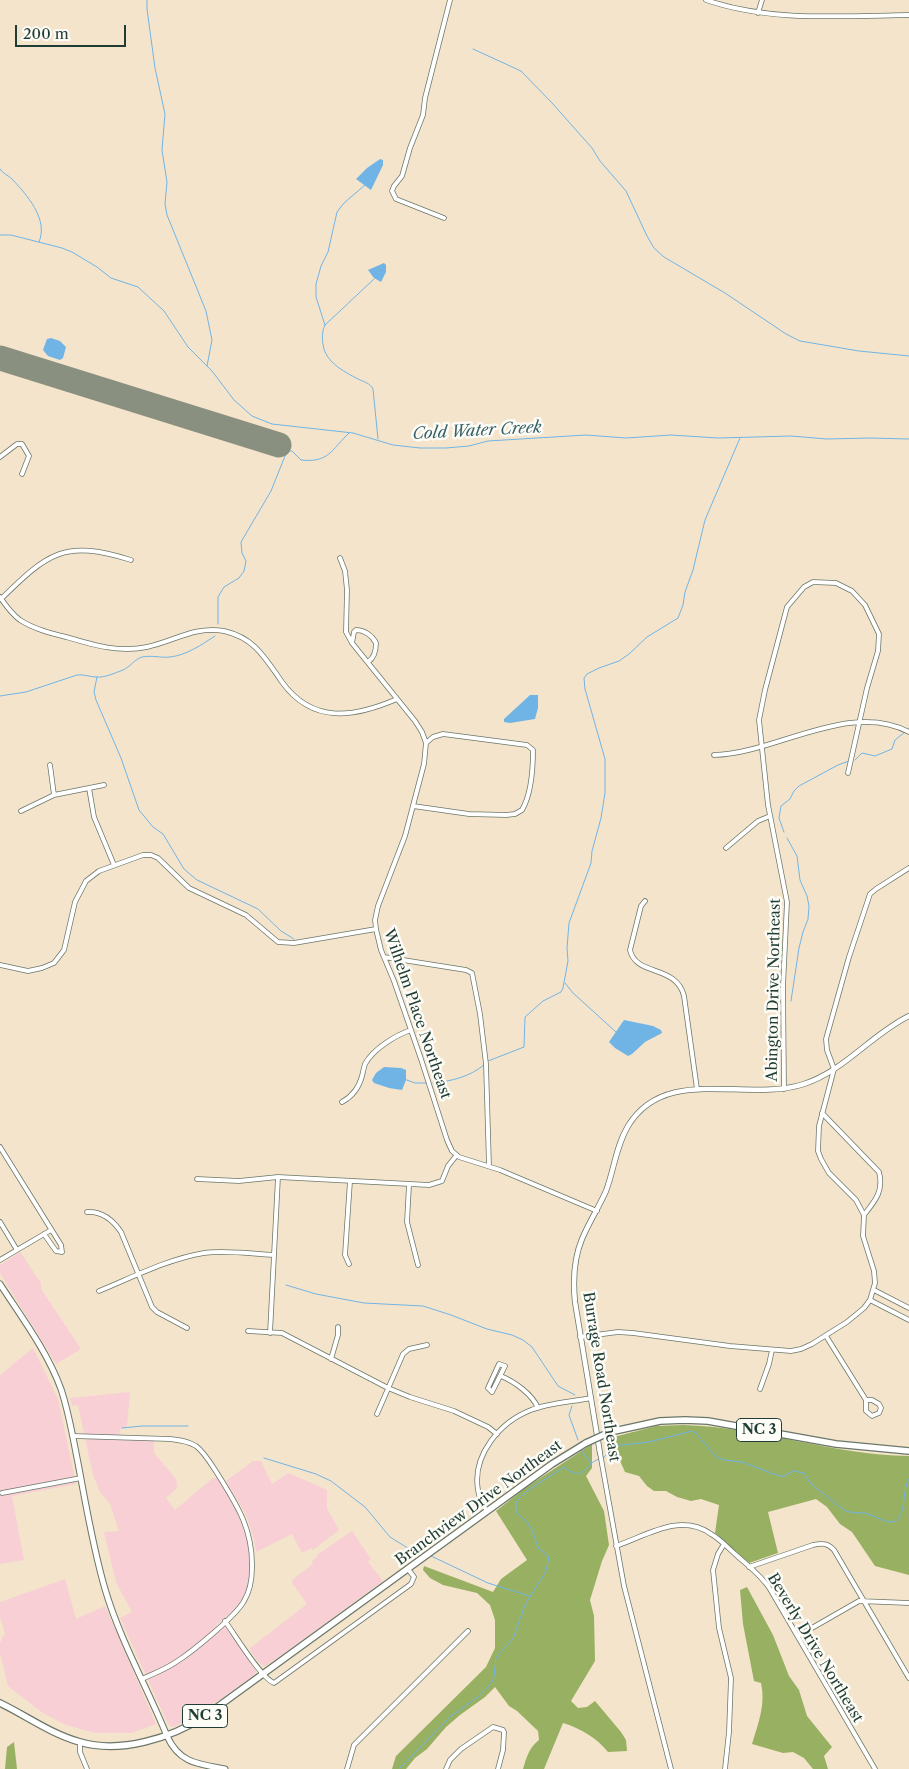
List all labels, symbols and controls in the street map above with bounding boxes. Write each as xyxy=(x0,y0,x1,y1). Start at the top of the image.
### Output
scale bar xyxy=(18,15,129,47)
text: 200 m xyxy=(23,24,69,43)
water label: Cold Water Creek xyxy=(412,418,542,444)
street label: Abington Drive Northeast xyxy=(763,898,785,1082)
street label: Wilhelm Place Northeast xyxy=(379,927,455,1101)
street label: Burrage Road Northeast xyxy=(579,1291,623,1463)
road number: NC 3 xyxy=(736,1418,782,1442)
street label: Branchview Drive Northeast xyxy=(392,1437,566,1569)
street label: Beverly Drive Northeast xyxy=(763,1570,867,1726)
road number: NC 3 xyxy=(182,1704,228,1728)

